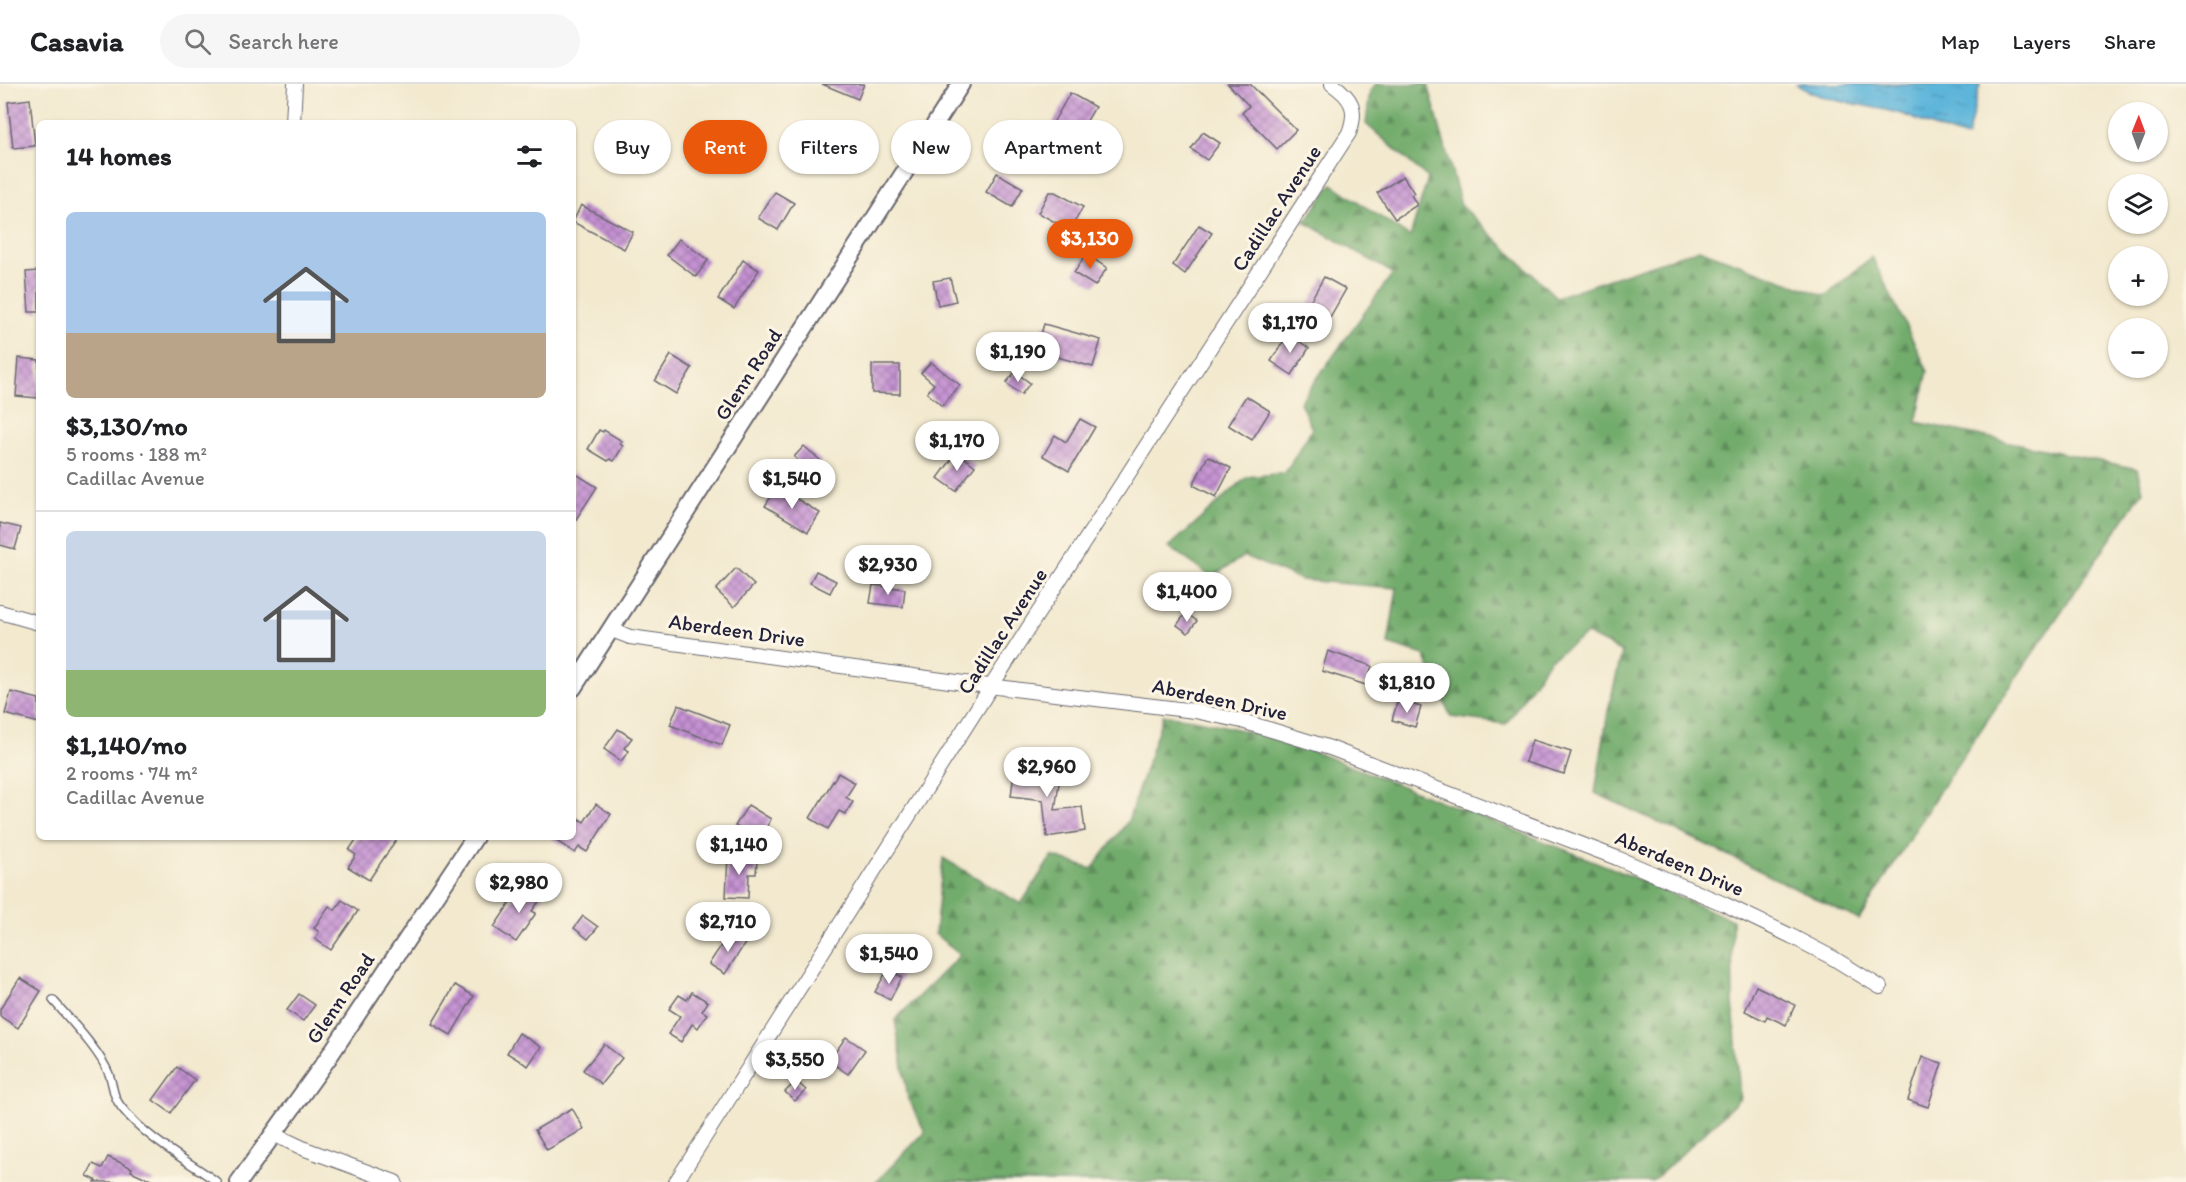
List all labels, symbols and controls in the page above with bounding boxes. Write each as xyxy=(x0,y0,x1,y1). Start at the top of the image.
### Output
search box xyxy=(160,14,580,68)
text: Casavia xyxy=(30,24,124,58)
icon: search xyxy=(181,25,214,58)
text: Search here xyxy=(229,28,339,55)
text: Map xyxy=(1941,29,1980,54)
text: Layers xyxy=(2013,29,2071,54)
text: Share xyxy=(2104,29,2156,54)
north arrow xyxy=(2108,102,2168,162)
map controls xyxy=(2108,102,2168,378)
chip: Buy xyxy=(594,120,671,174)
chip: Rent xyxy=(683,120,767,174)
chip: Filters xyxy=(779,120,879,174)
chip: New xyxy=(891,120,971,174)
chip: Apartment xyxy=(983,120,1123,174)
text: 14 homes xyxy=(66,140,172,172)
icon: filters xyxy=(513,140,546,173)
street label: Cadillac Avenue xyxy=(1226,140,1326,276)
button: layers xyxy=(2108,174,2168,234)
pin: $3,130 xyxy=(1041,219,1139,270)
text: $3,130 xyxy=(1061,226,1119,250)
button: + xyxy=(2108,246,2168,306)
icon: home xyxy=(252,251,360,359)
pin: $1,170 xyxy=(1241,303,1339,354)
text: $1,170 xyxy=(1262,310,1318,334)
button: − xyxy=(2108,318,2168,378)
street label: Glenn Road xyxy=(709,323,787,425)
pin: $1,190 xyxy=(969,332,1067,383)
text: $1,190 xyxy=(990,339,1046,363)
text: $3,130/mo xyxy=(66,410,188,442)
pin: $1,170 xyxy=(908,421,1006,472)
text: $1,170 xyxy=(929,428,985,452)
text: 5 rooms · 188 m² xyxy=(66,442,207,466)
pin: $1,540 xyxy=(743,459,841,510)
text: Cadillac Avenue xyxy=(66,466,205,490)
text: $1,540 xyxy=(763,466,822,490)
pin: $2,930 xyxy=(839,545,937,596)
text: $2,930 xyxy=(858,552,918,576)
street label: Cadillac Avenue xyxy=(952,563,1052,699)
icon: home xyxy=(252,570,360,678)
pin: $1,400 xyxy=(1138,572,1236,623)
text: $1,400 xyxy=(1157,579,1217,603)
street label: Aberdeen Drive xyxy=(667,608,807,652)
pin: $1,810 xyxy=(1358,663,1456,714)
text: $1,810 xyxy=(1379,670,1435,694)
street label: Aberdeen Drive xyxy=(1150,672,1290,726)
text: $1,140/mo xyxy=(66,729,187,761)
pin: $2,960 xyxy=(998,747,1096,798)
text: $2,960 xyxy=(1018,754,1076,778)
text: 2 rooms · 74 m² xyxy=(66,761,198,785)
text: Cadillac Avenue xyxy=(66,785,205,809)
pin: $1,140 xyxy=(690,825,788,876)
street label: Aberdeen Drive xyxy=(1612,825,1748,901)
text: $1,140 xyxy=(710,832,768,856)
pin: $2,980 xyxy=(470,863,568,914)
text: $2,980 xyxy=(489,870,549,894)
pin: $2,710 xyxy=(679,902,777,953)
text: $2,710 xyxy=(700,909,756,933)
pin: $1,540 xyxy=(840,934,938,985)
text: $1,540 xyxy=(860,941,919,965)
street label: Glenn Road xyxy=(300,947,380,1048)
pin: $3,550 xyxy=(746,1040,844,1091)
text: $3,550 xyxy=(765,1047,825,1071)

